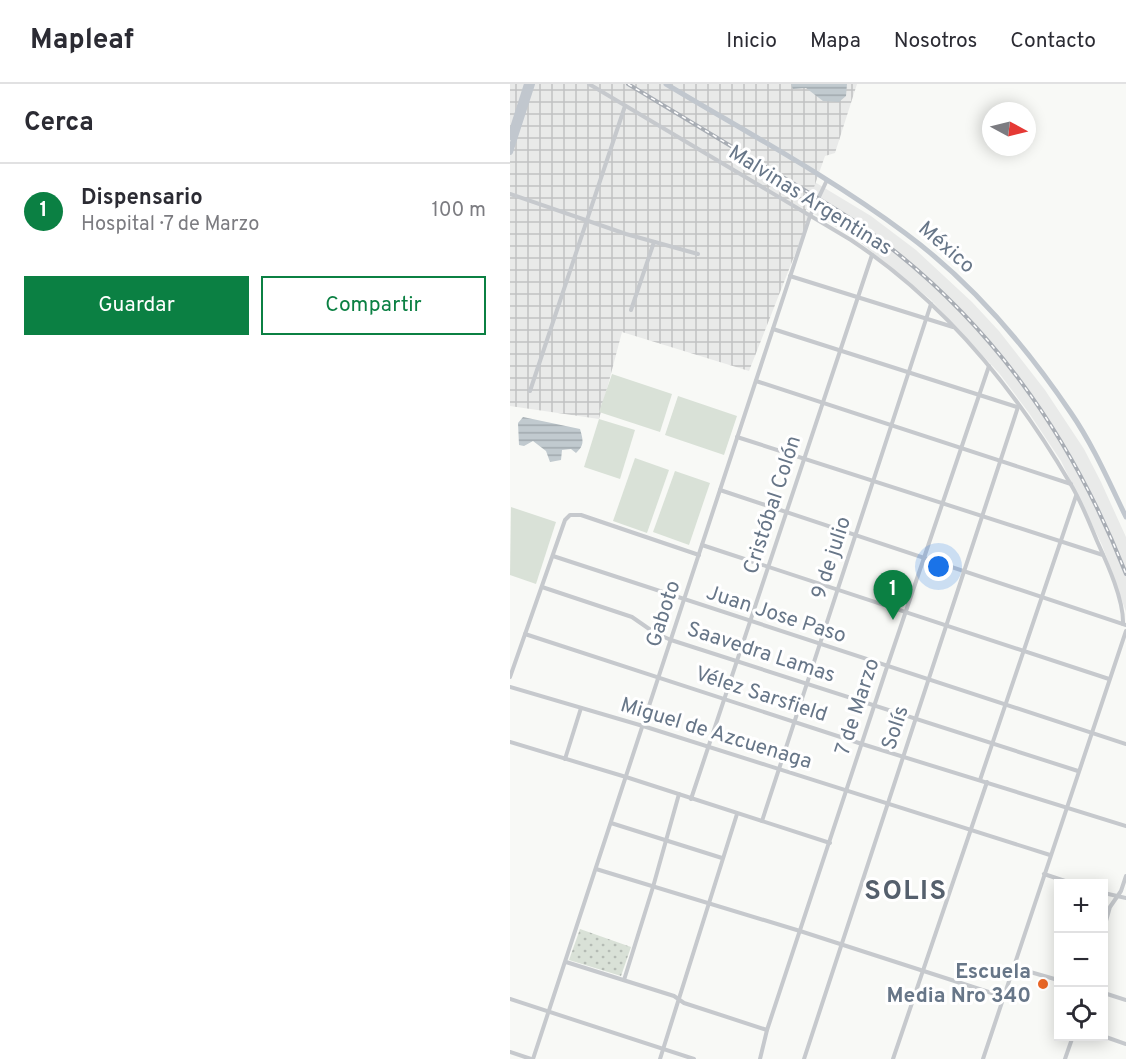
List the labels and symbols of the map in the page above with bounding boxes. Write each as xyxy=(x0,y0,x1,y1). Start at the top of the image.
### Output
north arrow xyxy=(982,102,1036,156)
street label: Malvinas Argentinas xyxy=(723,140,897,262)
street label: México xyxy=(912,216,980,280)
street label: Cristóbal Colón xyxy=(738,432,808,578)
street label: 9 de julio xyxy=(806,513,858,603)
your location xyxy=(924,552,953,581)
pin: 1 xyxy=(874,570,913,620)
street label: Gaboto xyxy=(641,577,687,651)
street label: Juan Jose Paso xyxy=(703,580,849,650)
street label: Saavedra Lamas xyxy=(683,616,839,690)
street label: 7 de Marzo xyxy=(830,655,886,759)
street label: Vélez Sarsfield xyxy=(691,661,831,729)
street label: Miguel de Azcuenaga xyxy=(617,692,815,776)
street label: Solís xyxy=(876,703,916,753)
district label: SOLIS xyxy=(864,875,948,909)
place label: Escuela Media Nro 340 xyxy=(887,959,1031,1010)
marker: Escuela Media Nro 340 xyxy=(1036,977,1050,991)

